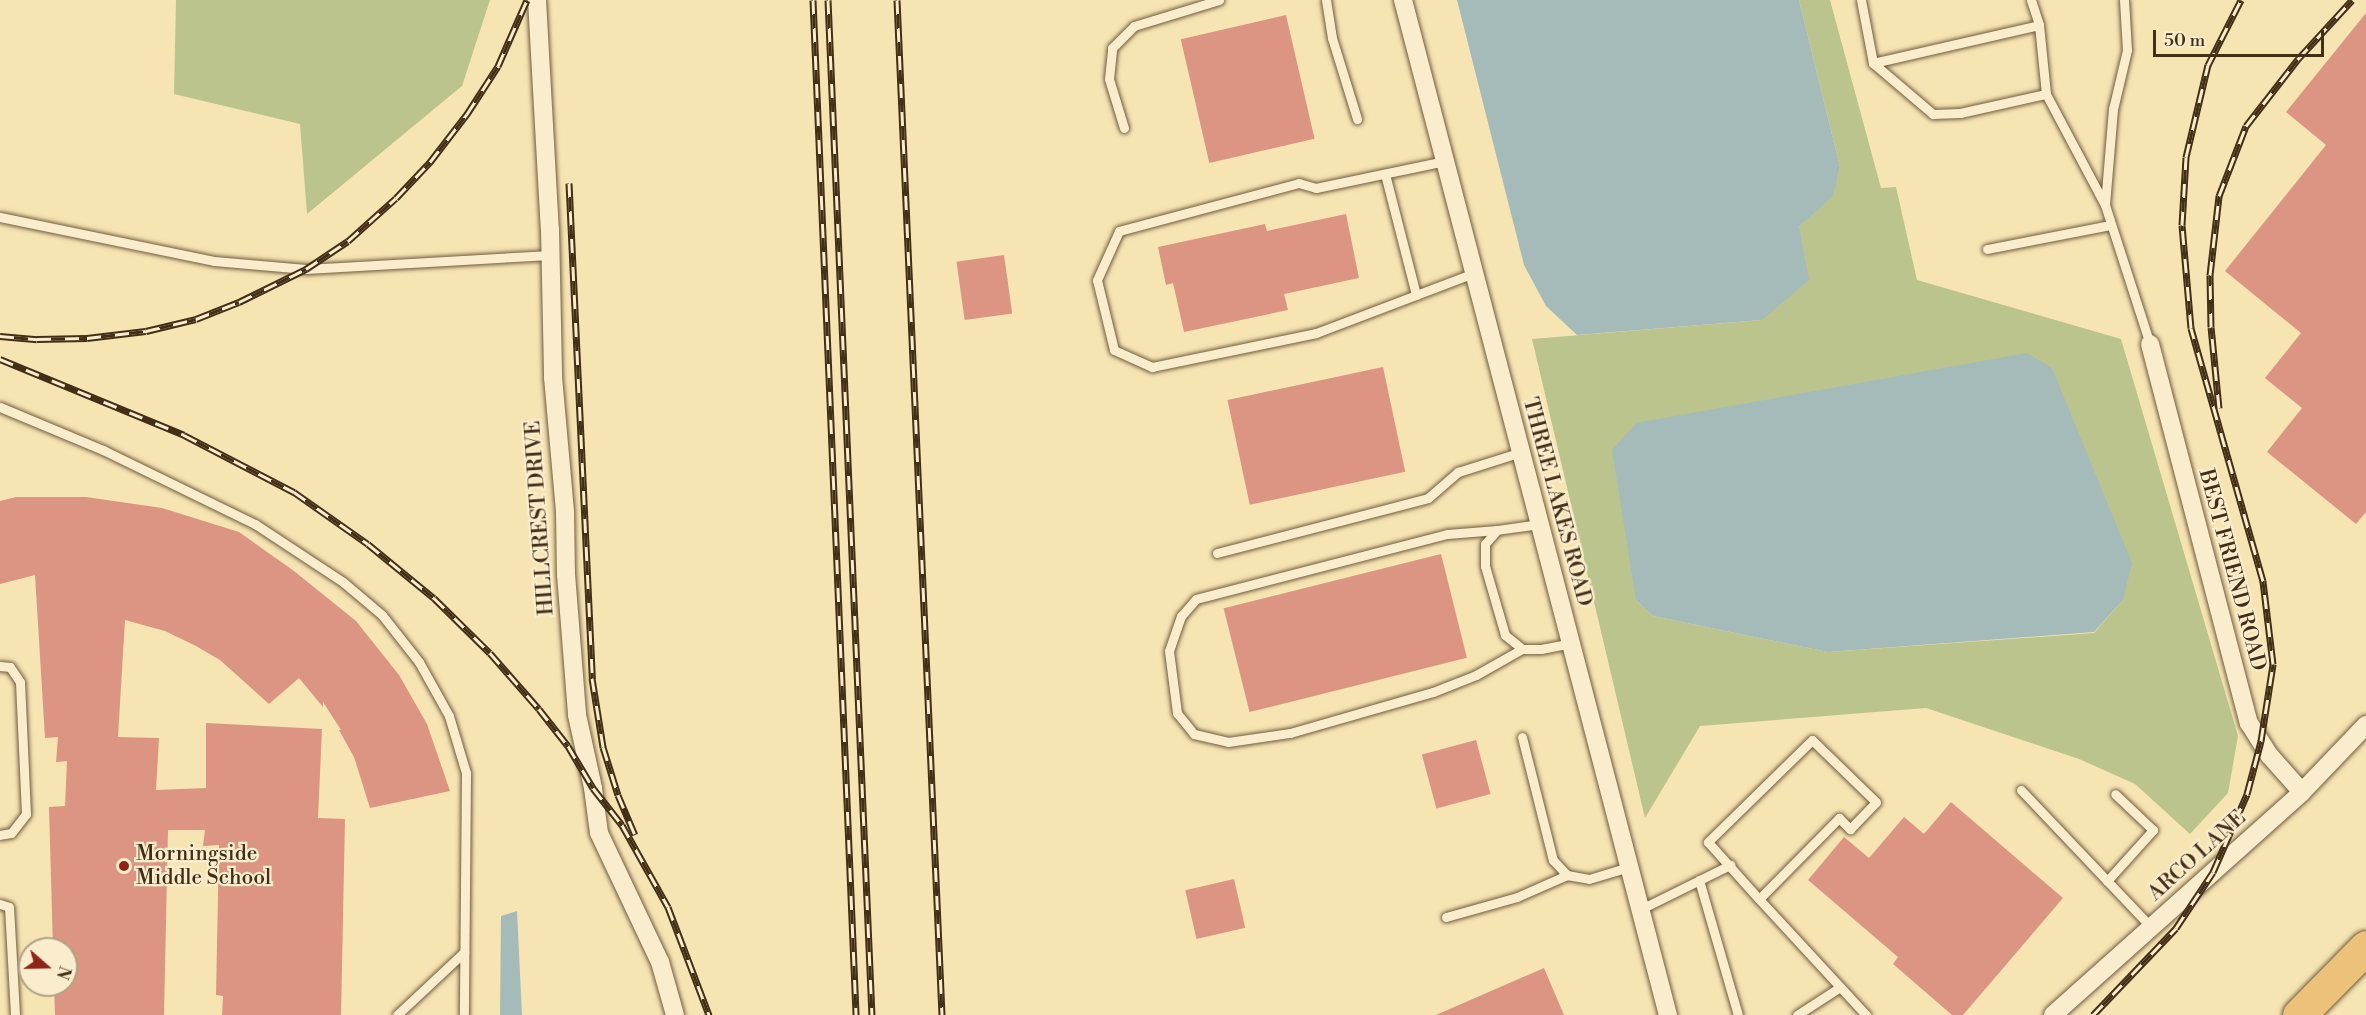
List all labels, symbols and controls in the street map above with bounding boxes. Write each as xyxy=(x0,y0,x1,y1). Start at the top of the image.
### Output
scale bar xyxy=(2156,18,2327,56)
text: 50 m xyxy=(2164,29,2205,52)
street label: THREE LAKES ROAD xyxy=(1517,395,1597,609)
street label: HILLCREST DRIVE xyxy=(521,420,559,616)
street label: BEST FRIEND ROAD xyxy=(2193,466,2271,674)
street label: ARCO LANE xyxy=(2143,805,2251,907)
place label: Morningside Middle School xyxy=(136,841,271,891)
marker: Morningside Middle School xyxy=(117,859,131,873)
north arrow xyxy=(18,937,78,997)
text: N xyxy=(51,963,75,982)

